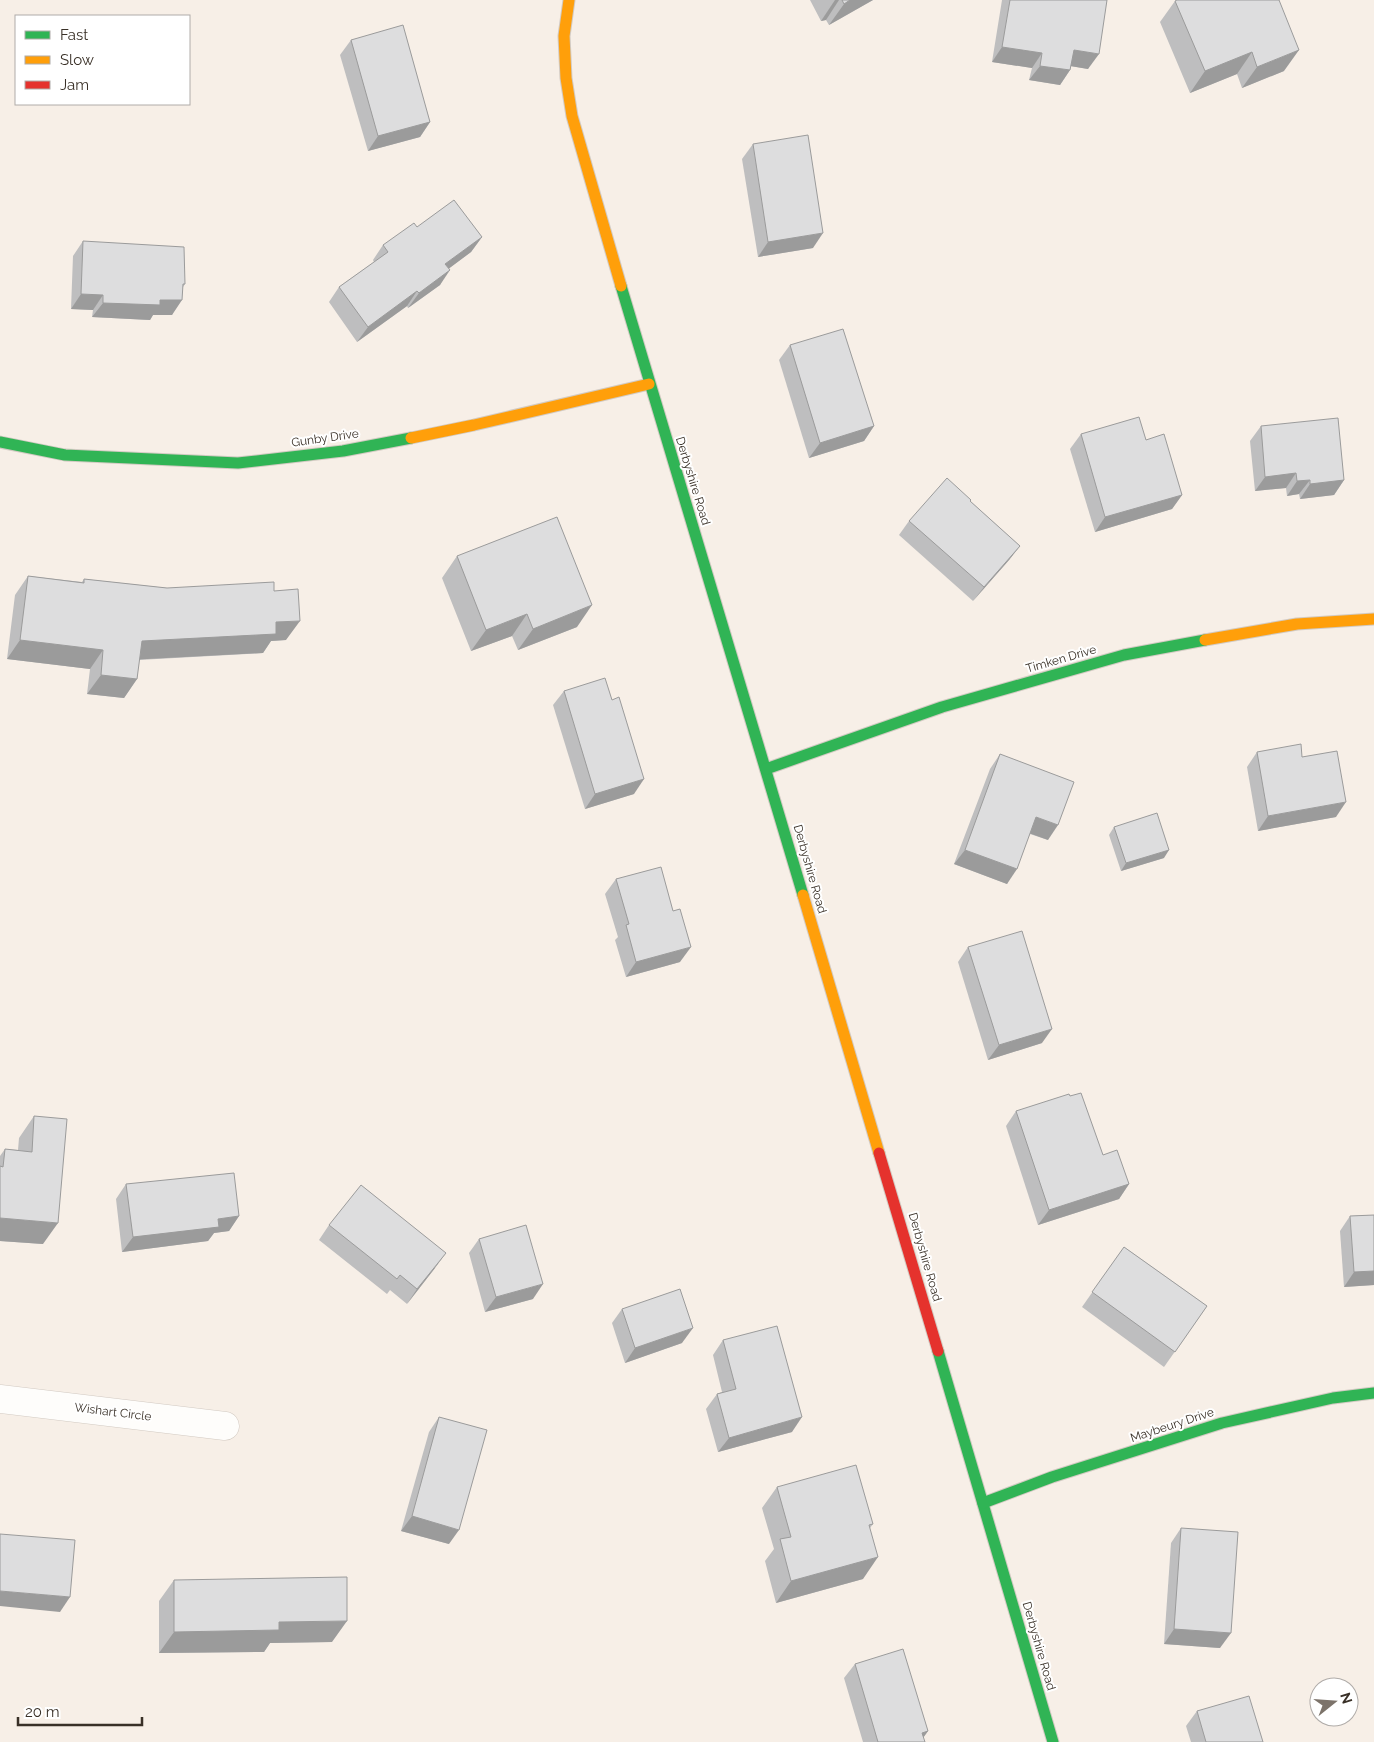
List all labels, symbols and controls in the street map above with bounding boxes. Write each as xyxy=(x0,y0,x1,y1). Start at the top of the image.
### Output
legend xyxy=(15,15,190,105)
text: Fast xyxy=(60,26,88,44)
text: Slow xyxy=(60,51,94,69)
text: Jam xyxy=(60,76,89,94)
street label: Gunby Drive xyxy=(290,426,360,450)
street label: Derbyshire Road xyxy=(673,435,713,527)
street label: Timken Drive xyxy=(1024,642,1098,676)
street label: Derbyshire Road xyxy=(791,823,829,915)
street label: Derbyshire Road xyxy=(906,1211,944,1303)
street label: Wishart Circle xyxy=(74,1400,152,1424)
street label: Maybeury Drive xyxy=(1128,1405,1216,1445)
street label: Derbyshire Road xyxy=(1020,1600,1058,1692)
north arrow xyxy=(1309,1677,1359,1727)
text: N xyxy=(1337,1691,1356,1706)
scale bar xyxy=(18,1694,141,1726)
text: 20 m xyxy=(25,1703,60,1721)

